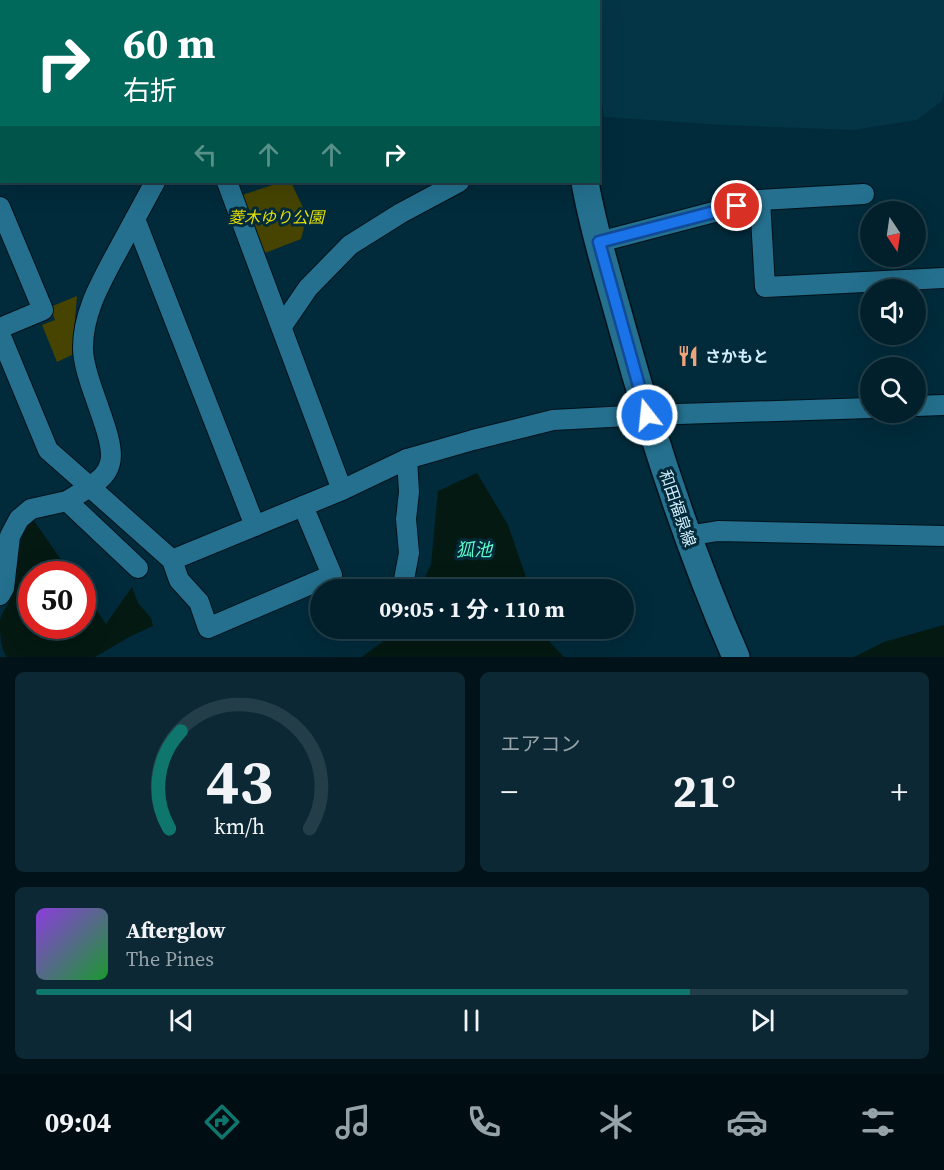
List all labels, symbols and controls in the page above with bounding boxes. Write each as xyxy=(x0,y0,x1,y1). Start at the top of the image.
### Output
text: 60 m xyxy=(123,14,216,72)
icon: right xyxy=(24,24,102,102)
text: 右折 xyxy=(123,72,177,109)
icon: left xyxy=(189,138,222,171)
icon: ahead xyxy=(252,138,285,171)
icon: ahead xyxy=(315,138,348,171)
icon: right xyxy=(378,138,411,171)
pin xyxy=(711,180,762,231)
icon: arrive xyxy=(720,189,753,222)
north arrow xyxy=(860,201,926,267)
map controls xyxy=(860,201,926,423)
park label: 菱木ゆり公園 xyxy=(228,206,326,228)
button: sound xyxy=(860,279,926,345)
restaurant icon: さかもと xyxy=(676,344,700,368)
place label: さかもと xyxy=(705,345,769,367)
button: search xyxy=(860,357,926,423)
position arrow xyxy=(615,383,679,447)
street label: 和田福泉線 xyxy=(655,467,701,549)
water label: 狐池 xyxy=(456,537,494,562)
speed limit sign: 50 xyxy=(18,561,96,639)
text: 09:05 · 1 分 · 110 m xyxy=(379,594,565,624)
text: エアコン xyxy=(501,730,581,758)
text: 43 xyxy=(206,738,274,824)
text: 21° xyxy=(672,760,736,822)
text: − xyxy=(501,769,518,814)
text: + xyxy=(890,769,908,814)
text: km/h xyxy=(214,812,265,841)
text: Afterglow xyxy=(126,915,226,945)
text: The Pines xyxy=(126,945,214,973)
icon: previous xyxy=(165,1004,198,1037)
icon: pause xyxy=(455,1004,488,1037)
icon: next xyxy=(746,1004,779,1037)
icon: directions xyxy=(201,1101,243,1143)
icon: music xyxy=(332,1101,374,1143)
icon: phone xyxy=(463,1101,505,1143)
icon: climate xyxy=(595,1101,637,1143)
icon: car xyxy=(726,1101,768,1143)
icon: filters xyxy=(857,1101,899,1143)
text: 09:04 xyxy=(45,1104,111,1141)

